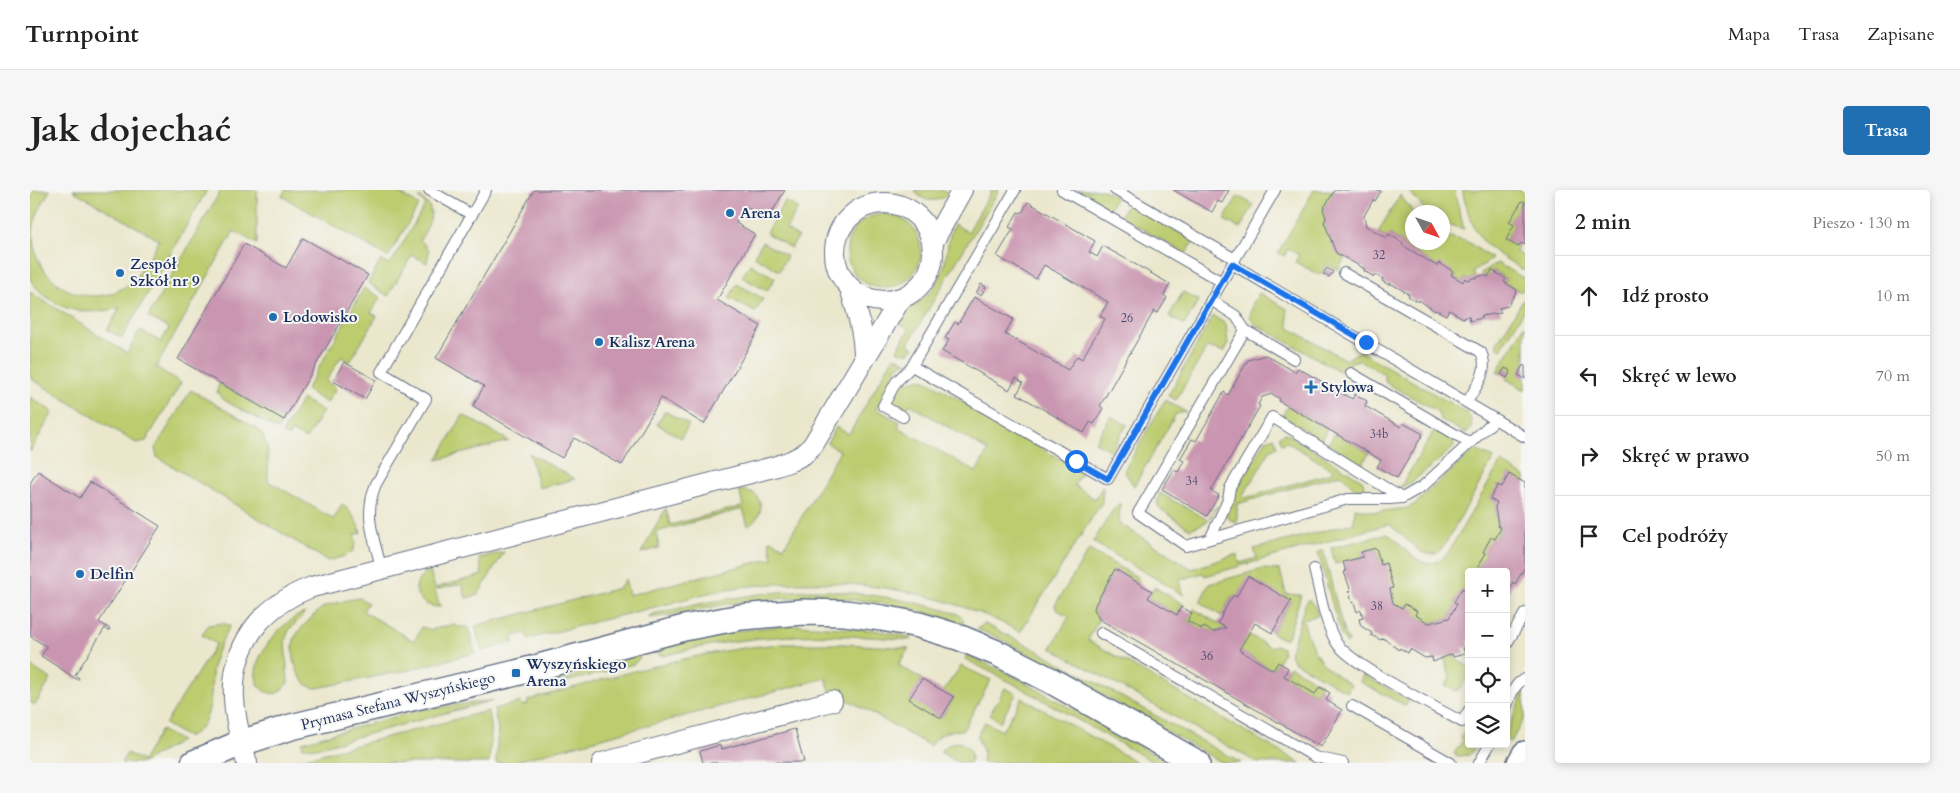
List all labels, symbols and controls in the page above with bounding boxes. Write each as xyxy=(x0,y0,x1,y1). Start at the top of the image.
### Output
text: Turnpoint xyxy=(25,18,139,51)
text: Mapa xyxy=(1728,22,1770,47)
text: Trasa xyxy=(1798,22,1840,47)
text: Zapisane xyxy=(1868,22,1935,47)
text: Jak dojechać xyxy=(30,106,231,154)
button: Trasa xyxy=(1843,106,1930,155)
place label: Arena xyxy=(740,203,781,223)
north arrow xyxy=(1405,205,1450,250)
marker: Arena xyxy=(724,207,736,219)
text: 2 min xyxy=(1575,208,1631,237)
text: Pieszo · 130 m xyxy=(1813,212,1910,234)
house number: 32 xyxy=(1373,247,1385,263)
place label: Zespół Szkół nr 9 xyxy=(130,254,200,291)
marker: Zespół Szkół nr 9 xyxy=(114,267,126,279)
icon: ahead xyxy=(1575,282,1603,310)
text: Idź prosto xyxy=(1622,283,1709,309)
text: 10 m xyxy=(1876,285,1910,307)
place label: Lodowisko xyxy=(283,307,358,327)
house number: 26 xyxy=(1121,310,1133,326)
marker: Lodowisko xyxy=(267,311,279,323)
route end xyxy=(1355,331,1378,354)
place label: Kalisz Arena xyxy=(609,332,696,352)
marker: Kalisz Arena xyxy=(593,336,605,348)
icon: left xyxy=(1575,362,1603,390)
text: Skręć w lewo xyxy=(1622,363,1737,389)
text: 70 m xyxy=(1876,365,1910,387)
place label: Stylowa xyxy=(1321,377,1375,397)
marker: Stylowa xyxy=(1305,381,1317,393)
house number: 34b xyxy=(1370,426,1388,442)
icon: right xyxy=(1575,442,1603,470)
text: Skręć w prawo xyxy=(1622,443,1749,469)
text: 50 m xyxy=(1876,445,1910,467)
route start xyxy=(1065,450,1088,473)
house number: 34 xyxy=(1186,473,1198,489)
icon: arrive xyxy=(1575,522,1603,550)
text: Cel podróży xyxy=(1622,523,1728,549)
place label: Delfin xyxy=(90,564,135,584)
marker: Delfin xyxy=(74,568,86,580)
map controls xyxy=(1465,568,1510,748)
button: + xyxy=(1465,568,1510,613)
house number: 38 xyxy=(1371,598,1383,614)
button: − xyxy=(1465,613,1510,658)
house number: 36 xyxy=(1201,648,1213,664)
place label: Wyszyńskiego Arena xyxy=(525,654,627,691)
button: locate xyxy=(1465,658,1510,703)
street label: Prymasa Stefana Wyszyńskiego xyxy=(299,667,497,735)
marker: Wyszyńskiego Arena xyxy=(510,667,522,679)
button: layers xyxy=(1465,703,1510,748)

